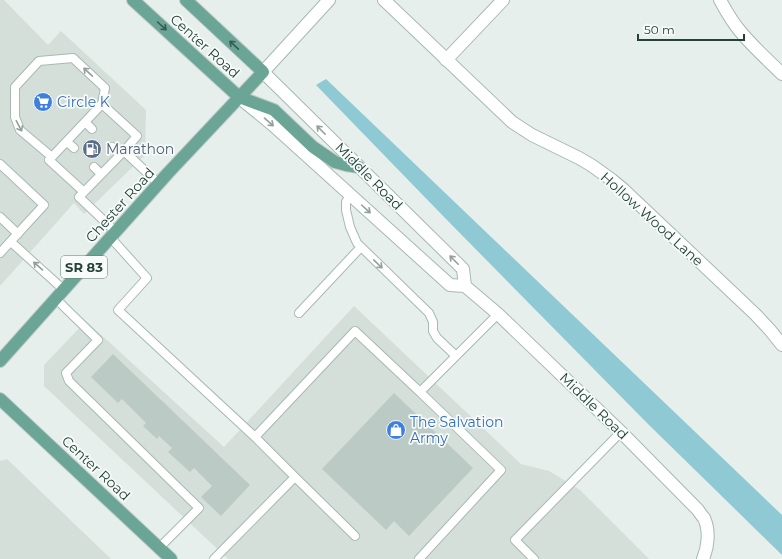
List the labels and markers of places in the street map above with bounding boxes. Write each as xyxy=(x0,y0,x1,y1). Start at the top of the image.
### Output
supermarket icon: Circle K xyxy=(32,91,54,113)
place label: Circle K xyxy=(57,93,110,111)
fuel station icon: Marathon xyxy=(81,138,103,160)
place label: Marathon xyxy=(106,140,174,158)
place label: The Salvation Army xyxy=(410,413,504,447)
shop icon: The Salvation Army xyxy=(385,419,407,441)

